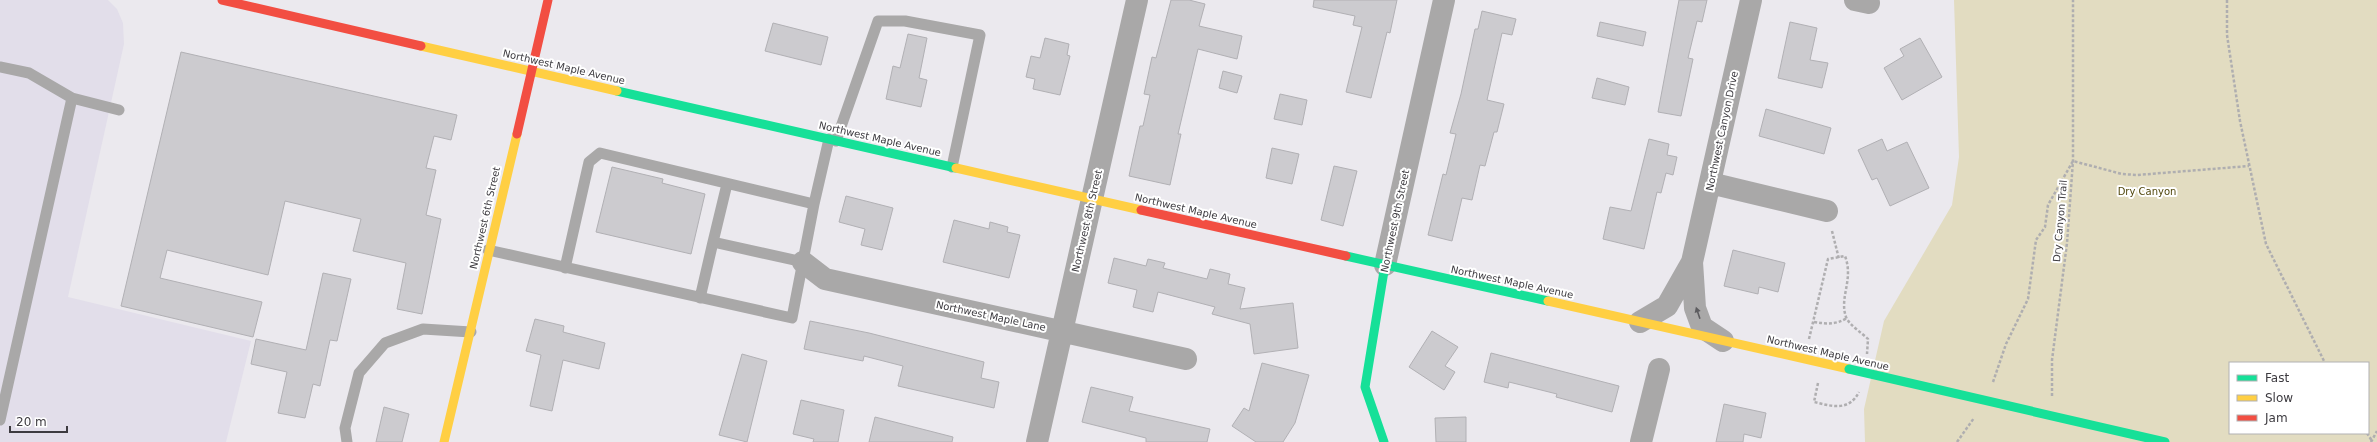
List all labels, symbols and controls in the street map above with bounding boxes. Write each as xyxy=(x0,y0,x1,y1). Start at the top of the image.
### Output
street label: Northwest Maple Avenue xyxy=(502,48,626,86)
street label: Northwest Canyon Drive xyxy=(1704,70,1740,192)
street label: Northwest Maple Avenue xyxy=(818,120,942,158)
street label: Northwest 6th Street xyxy=(468,166,502,270)
street label: Northwest 8th Street xyxy=(1070,169,1104,273)
street label: Northwest 9th Street xyxy=(1379,169,1411,273)
street label: Dry Canyon Trail xyxy=(2051,180,2069,262)
park label: Dry Canyon xyxy=(2118,186,2176,197)
street label: Northwest Maple Avenue xyxy=(1134,192,1258,230)
street label: Northwest Maple Avenue xyxy=(1450,264,1574,300)
street label: Northwest Maple Lane xyxy=(935,299,1047,333)
one-way arrow xyxy=(1694,307,1700,319)
street label: Northwest Maple Avenue xyxy=(1766,334,1890,372)
legend xyxy=(2229,362,2369,434)
text: Fast xyxy=(2265,371,2289,385)
text: Slow xyxy=(2265,391,2293,405)
scale bar xyxy=(10,408,67,434)
text: Jam xyxy=(2264,411,2288,425)
text: 20 m xyxy=(16,415,47,429)

